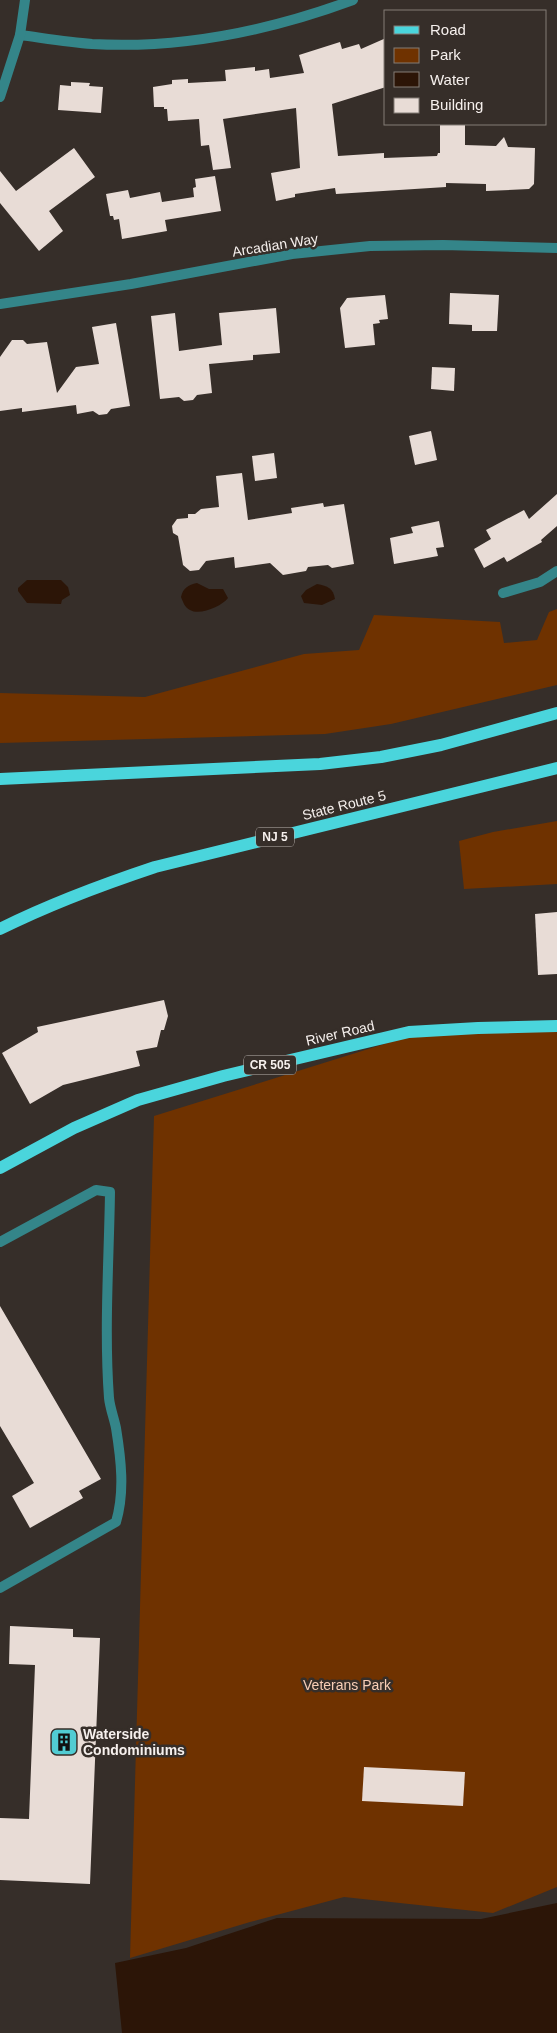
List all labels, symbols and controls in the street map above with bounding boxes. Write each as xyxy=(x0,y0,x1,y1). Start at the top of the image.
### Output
legend xyxy=(384,10,547,125)
text: Road xyxy=(430,21,466,38)
text: Park xyxy=(430,46,461,63)
text: Water xyxy=(430,71,469,88)
text: Building xyxy=(430,96,483,113)
street label: Arcadian Way xyxy=(231,230,319,260)
street label: State Route 5 xyxy=(301,787,388,823)
road number: NJ 5 xyxy=(256,828,294,846)
street label: River Road xyxy=(304,1017,376,1049)
road number: CR 505 xyxy=(244,1056,296,1074)
park label: Veterans Park xyxy=(303,1677,392,1693)
place label: Waterside Condominiums xyxy=(83,1726,185,1758)
building icon: Waterside Condominiums xyxy=(49,1727,79,1757)

